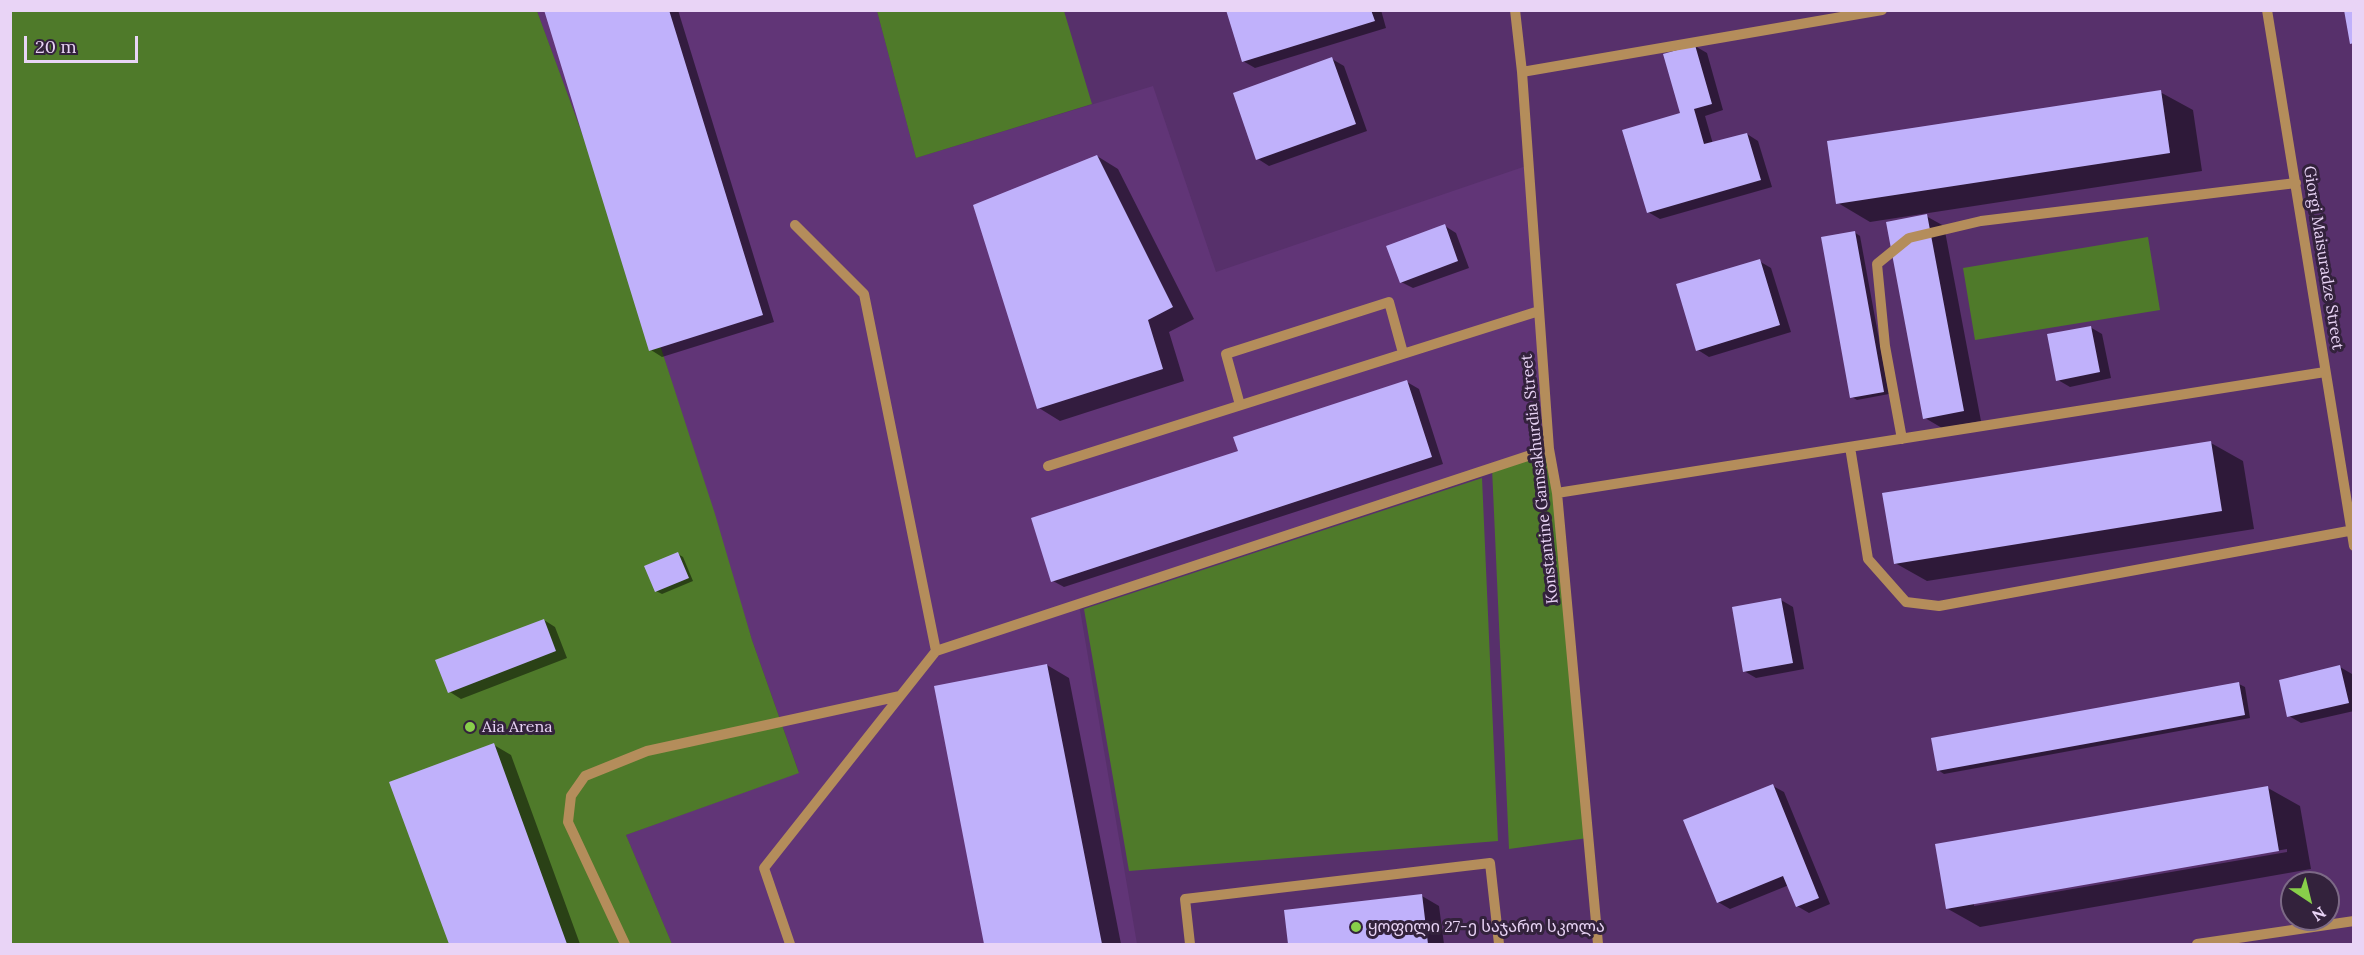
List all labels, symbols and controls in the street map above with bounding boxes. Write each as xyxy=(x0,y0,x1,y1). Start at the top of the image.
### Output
scale bar xyxy=(27,24,141,62)
text: 20 m xyxy=(35,35,77,58)
street label: Giorgi Maisuradze Street xyxy=(2299,165,2347,351)
street label: Konstantine Gamsakhurdia Street xyxy=(1517,353,1563,605)
place label: Aia Arena xyxy=(482,717,552,737)
marker: Aia Arena xyxy=(463,720,477,734)
north arrow xyxy=(2280,871,2340,931)
text: N xyxy=(2308,902,2330,926)
place label: ყოფილი 27-ე საჯარო სკოლა xyxy=(1368,917,1605,937)
marker: ყოფილი 27-ე საჯარო სკოლა xyxy=(1349,920,1363,934)

